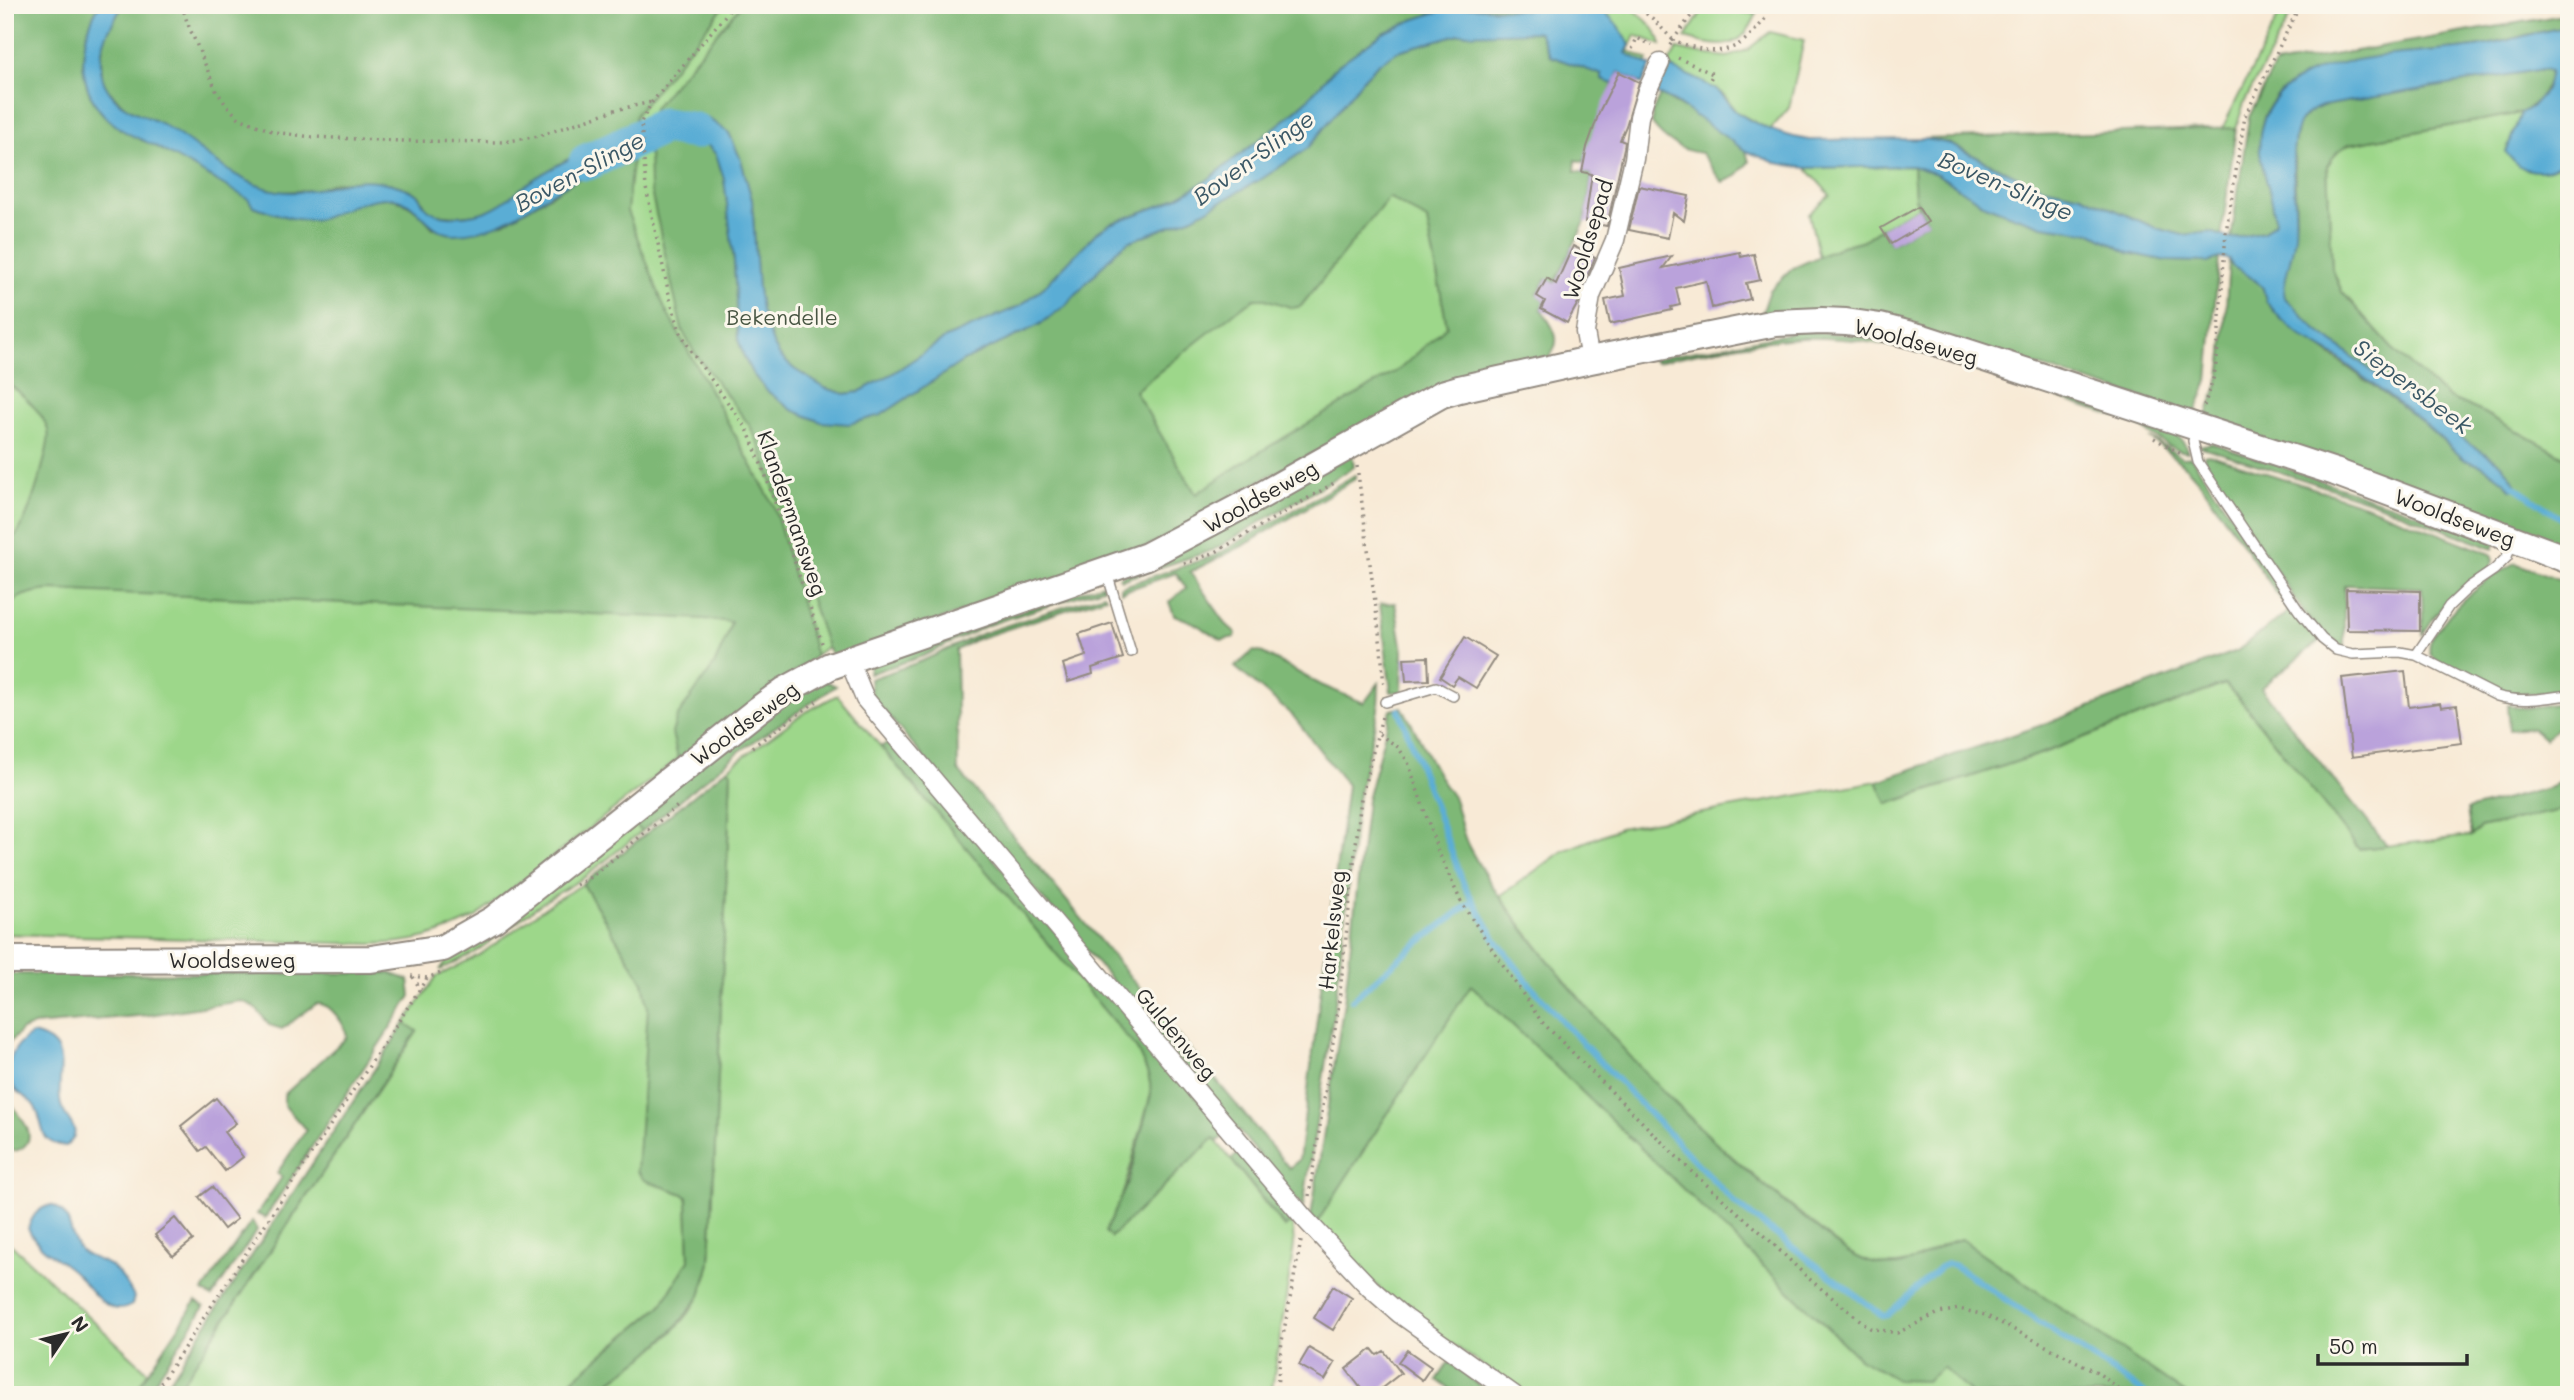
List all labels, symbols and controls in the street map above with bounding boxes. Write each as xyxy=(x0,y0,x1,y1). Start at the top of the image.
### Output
water label: Boven-Slinge xyxy=(1186,103,1320,211)
water label: Boven-Slinge xyxy=(509,124,649,218)
water label: Boven-Slinge xyxy=(1934,143,2078,227)
street label: Wooldsepad xyxy=(1556,176,1618,302)
park label: Bekendelle xyxy=(726,303,838,330)
street label: Wooldseweg xyxy=(1851,312,1981,370)
water label: Siepersbeek xyxy=(2348,332,2479,441)
street label: Klandermansweg xyxy=(752,427,834,599)
street label: Wooldseweg xyxy=(1198,454,1322,538)
street label: Wooldseweg xyxy=(2391,482,2519,552)
street label: Wooldseweg xyxy=(685,675,803,771)
street label: Harkelsweg xyxy=(1311,869,1351,991)
street label: Wooldseweg xyxy=(169,946,295,973)
street label: Guldenweg xyxy=(1131,982,1223,1084)
north arrow xyxy=(32,1298,102,1368)
text: N xyxy=(66,1311,95,1337)
scale bar xyxy=(2318,1323,2467,1367)
text: 50 m xyxy=(2329,1332,2378,1359)

